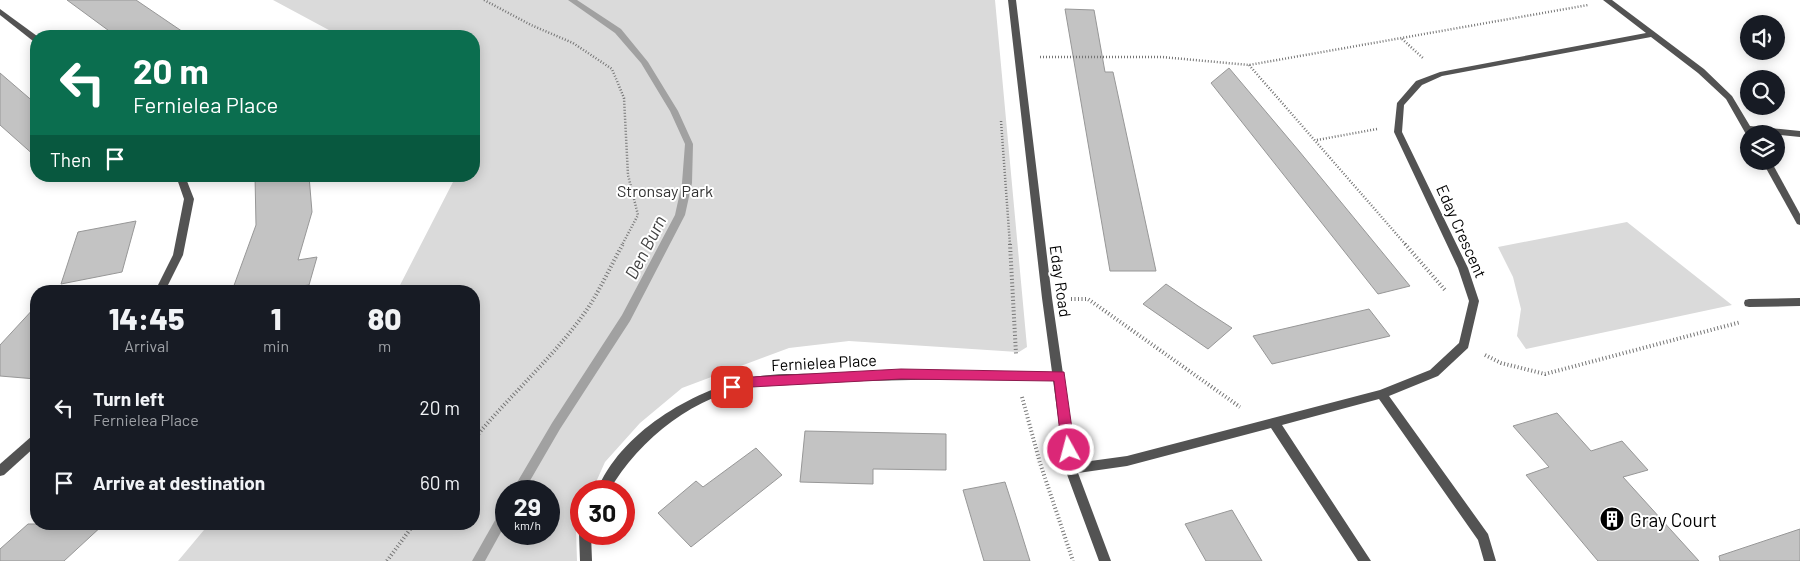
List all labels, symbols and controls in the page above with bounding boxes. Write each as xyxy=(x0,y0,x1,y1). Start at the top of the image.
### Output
map controls xyxy=(1740,15,1785,170)
button: sound xyxy=(1740,15,1785,60)
text: 20 m xyxy=(133,49,209,91)
icon: left xyxy=(50,50,115,115)
button: search xyxy=(1740,70,1785,115)
text: Fernielea Place xyxy=(133,91,278,117)
button: layers xyxy=(1740,125,1785,170)
icon: arrive xyxy=(101,145,129,173)
text: Then xyxy=(50,148,91,171)
park label: Stronsay Park xyxy=(617,181,713,200)
street label: Eday Crescent xyxy=(1433,182,1491,280)
water label: Den Burn xyxy=(620,211,670,283)
street label: Eday Road xyxy=(1047,244,1075,318)
text: 14:45 xyxy=(109,300,184,336)
text: 1 xyxy=(271,300,281,336)
text: 80 xyxy=(368,300,401,336)
text: Arrival xyxy=(124,336,169,355)
text: min xyxy=(263,336,289,355)
text: m xyxy=(378,336,391,355)
street label: Fernielea Place xyxy=(771,350,877,374)
pin xyxy=(711,366,753,408)
icon: arrive xyxy=(718,373,746,401)
text: Turn left xyxy=(93,387,164,410)
icon: left xyxy=(50,394,78,422)
text: 20 m xyxy=(420,396,460,419)
text: Fernielea Place xyxy=(93,410,199,429)
position arrow xyxy=(1042,423,1094,475)
icon: arrive xyxy=(50,469,78,497)
text: Arrive at destination xyxy=(93,471,265,494)
text: 60 m xyxy=(420,471,460,494)
speed limit sign: 30 xyxy=(570,480,635,545)
text: 29 xyxy=(514,491,541,521)
building icon: Gray Court xyxy=(1599,506,1625,532)
place label: Gray Court xyxy=(1630,508,1717,531)
text: km/h xyxy=(514,518,541,532)

